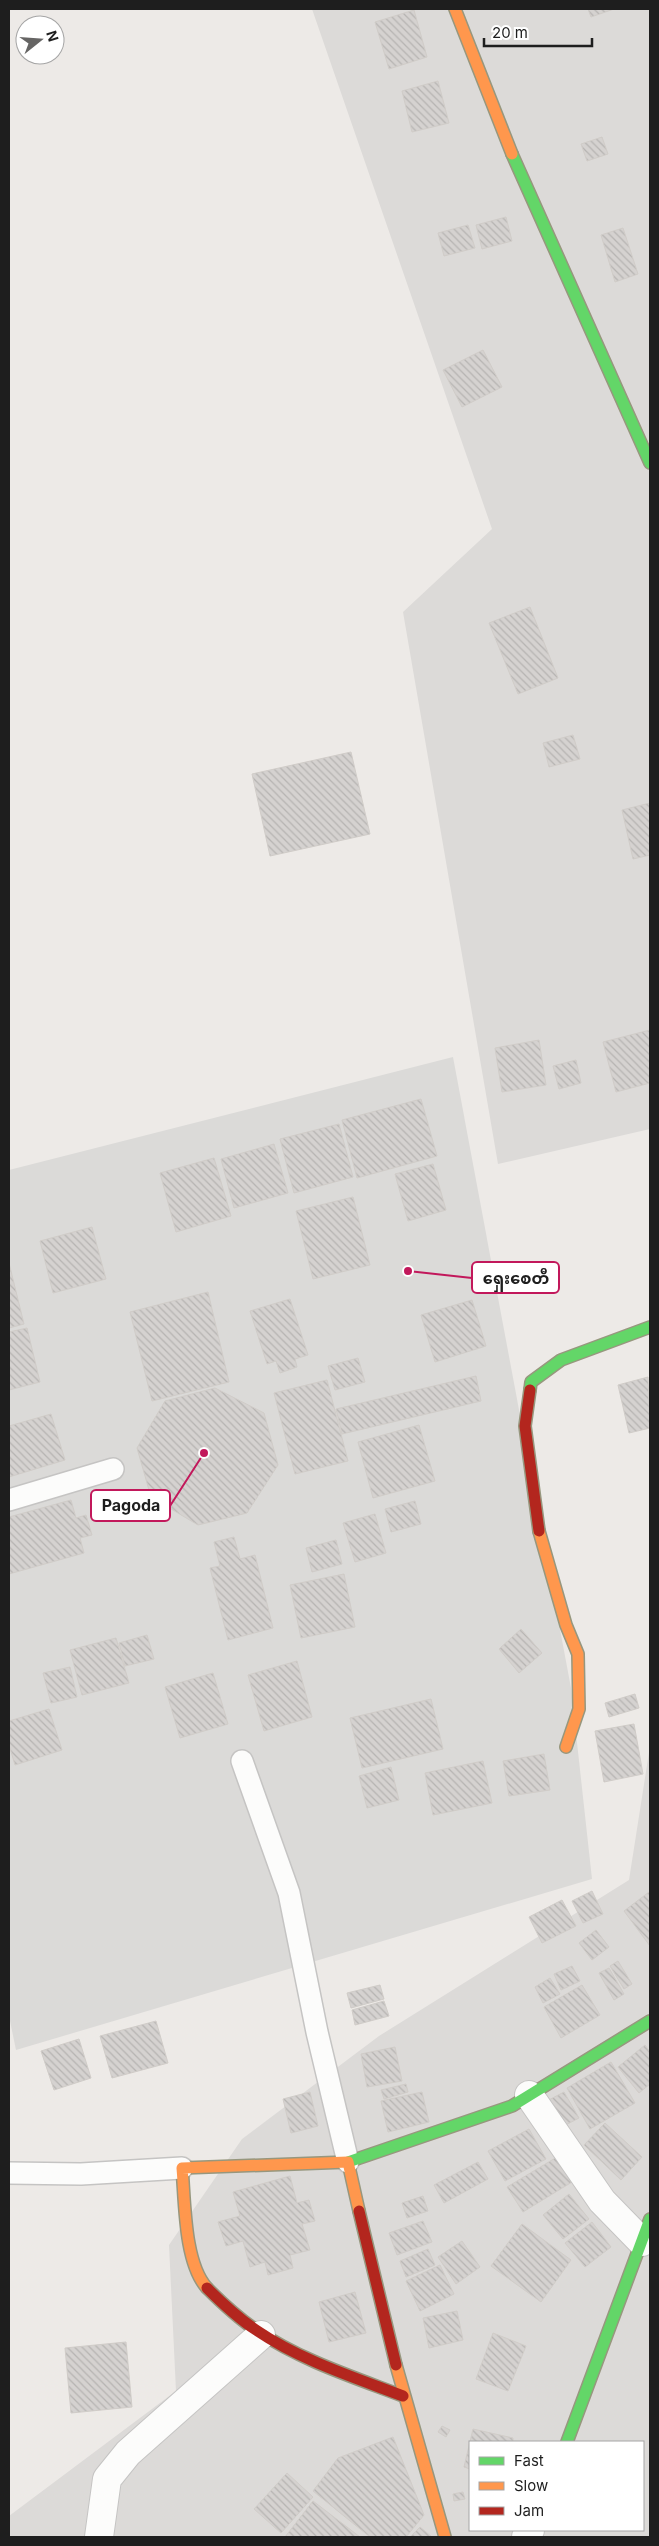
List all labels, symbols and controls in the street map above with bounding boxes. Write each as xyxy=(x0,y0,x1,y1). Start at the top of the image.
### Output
north arrow xyxy=(15,15,65,65)
scale bar xyxy=(484,15,592,47)
text: 20 m xyxy=(492,23,528,42)
text: N xyxy=(43,28,63,44)
callout: ရှေးစေတီ xyxy=(472,1262,559,1293)
text: ရှေးစေတီ xyxy=(483,1267,549,1292)
callout: Pagoda xyxy=(91,1490,170,1521)
text: Pagoda xyxy=(102,1495,160,1515)
legend xyxy=(469,2441,644,2531)
text: Fast xyxy=(514,2451,544,2470)
text: Slow xyxy=(514,2476,548,2495)
text: Jam xyxy=(514,2501,544,2520)

